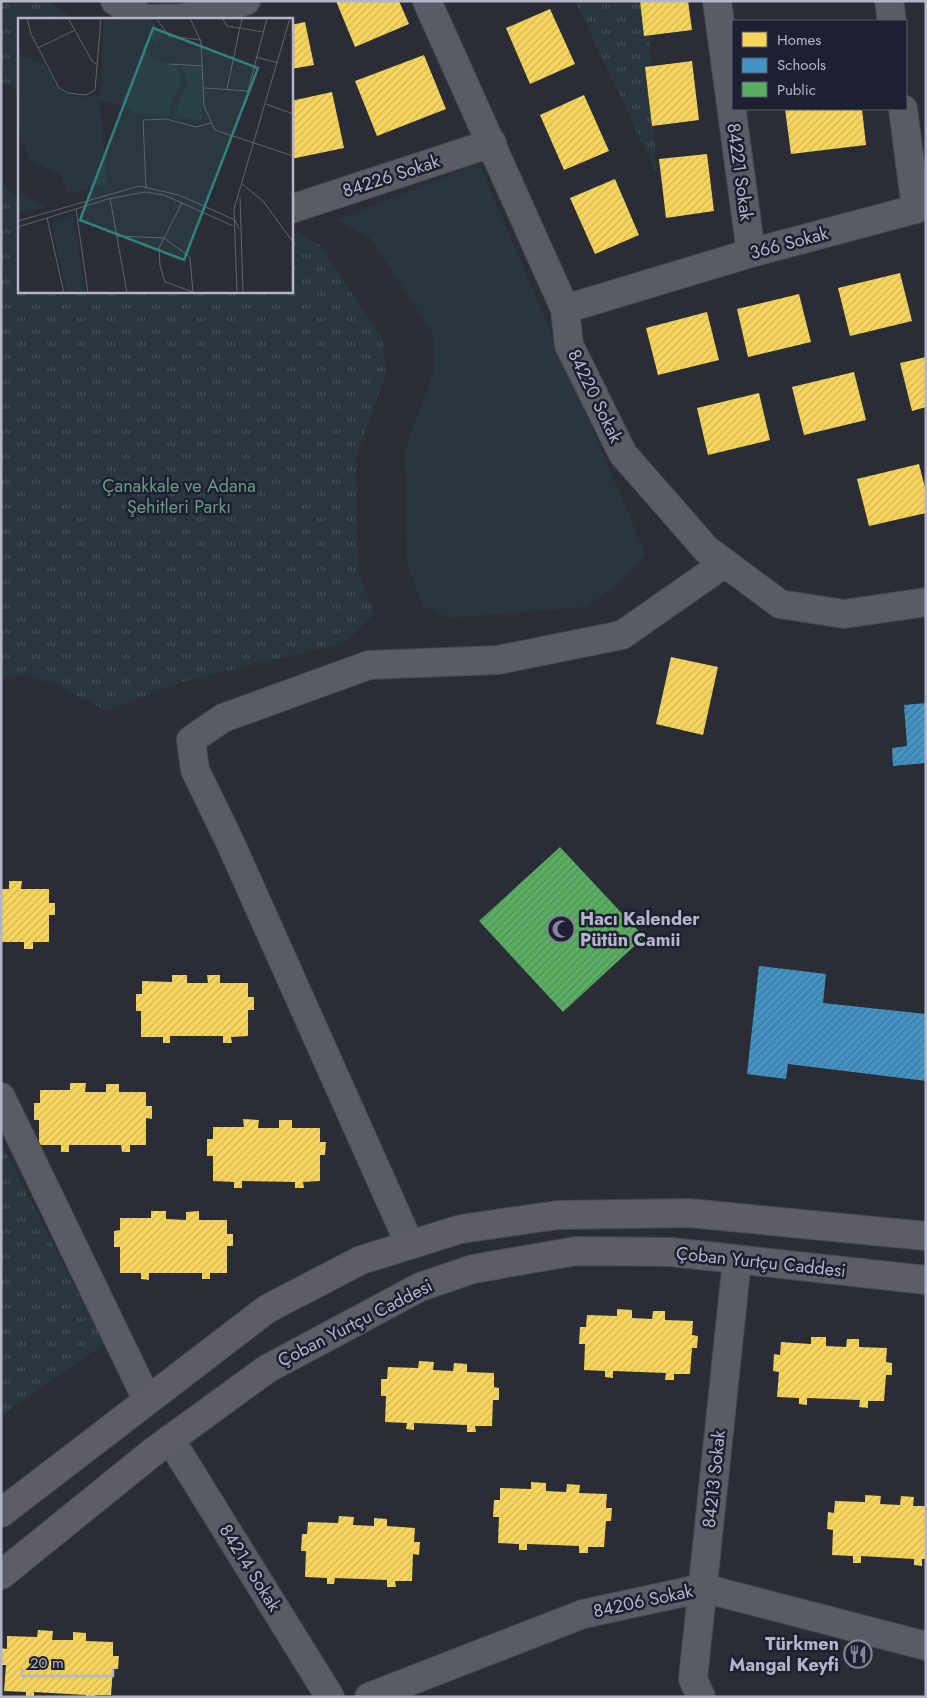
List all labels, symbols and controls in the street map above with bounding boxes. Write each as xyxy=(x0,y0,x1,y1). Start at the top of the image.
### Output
inset map xyxy=(18,18,292,292)
legend xyxy=(732,20,907,110)
text: Homes xyxy=(777,29,821,51)
text: Schools xyxy=(777,54,826,76)
text: Public xyxy=(777,79,816,101)
street label: 84221 Sokak xyxy=(720,121,760,223)
street label: 84226 Sokak xyxy=(339,148,443,204)
street label: 366 Sokak xyxy=(747,220,831,266)
street label: 84220 Sokak xyxy=(561,345,629,447)
park label: Çanakkale ve Adana Şehitleri Parkı xyxy=(102,473,256,520)
place label: Hacı Kalender Pütün Camii xyxy=(580,906,700,953)
mosque icon: Hacı Kalender Pütün Camii xyxy=(546,914,576,944)
street label: Çoban Yurtçu Caddesi xyxy=(675,1240,847,1284)
street label: Çoban Yurtçu Caddesi xyxy=(273,1273,437,1373)
street label: 84213 Sokak xyxy=(696,1429,732,1529)
street label: 84214 Sokak xyxy=(213,1519,287,1617)
street label: 84206 Sokak xyxy=(591,1578,695,1624)
place label: Türkmen Mangal Keyfi xyxy=(729,1631,839,1678)
restaurant icon: Türkmen Mangal Keyfi xyxy=(843,1639,873,1669)
scale bar xyxy=(22,1646,114,1678)
text: 20 m xyxy=(30,1652,64,1674)

